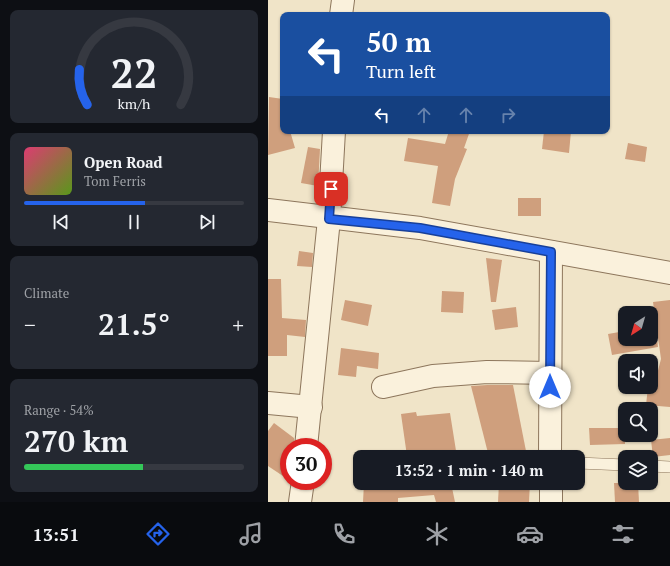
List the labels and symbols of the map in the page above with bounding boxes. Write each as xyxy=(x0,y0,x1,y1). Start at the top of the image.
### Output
pin xyxy=(314,172,348,206)
north arrow xyxy=(618,306,658,346)
position arrow xyxy=(529,366,571,408)
speed limit sign: 30 xyxy=(280,438,332,490)

